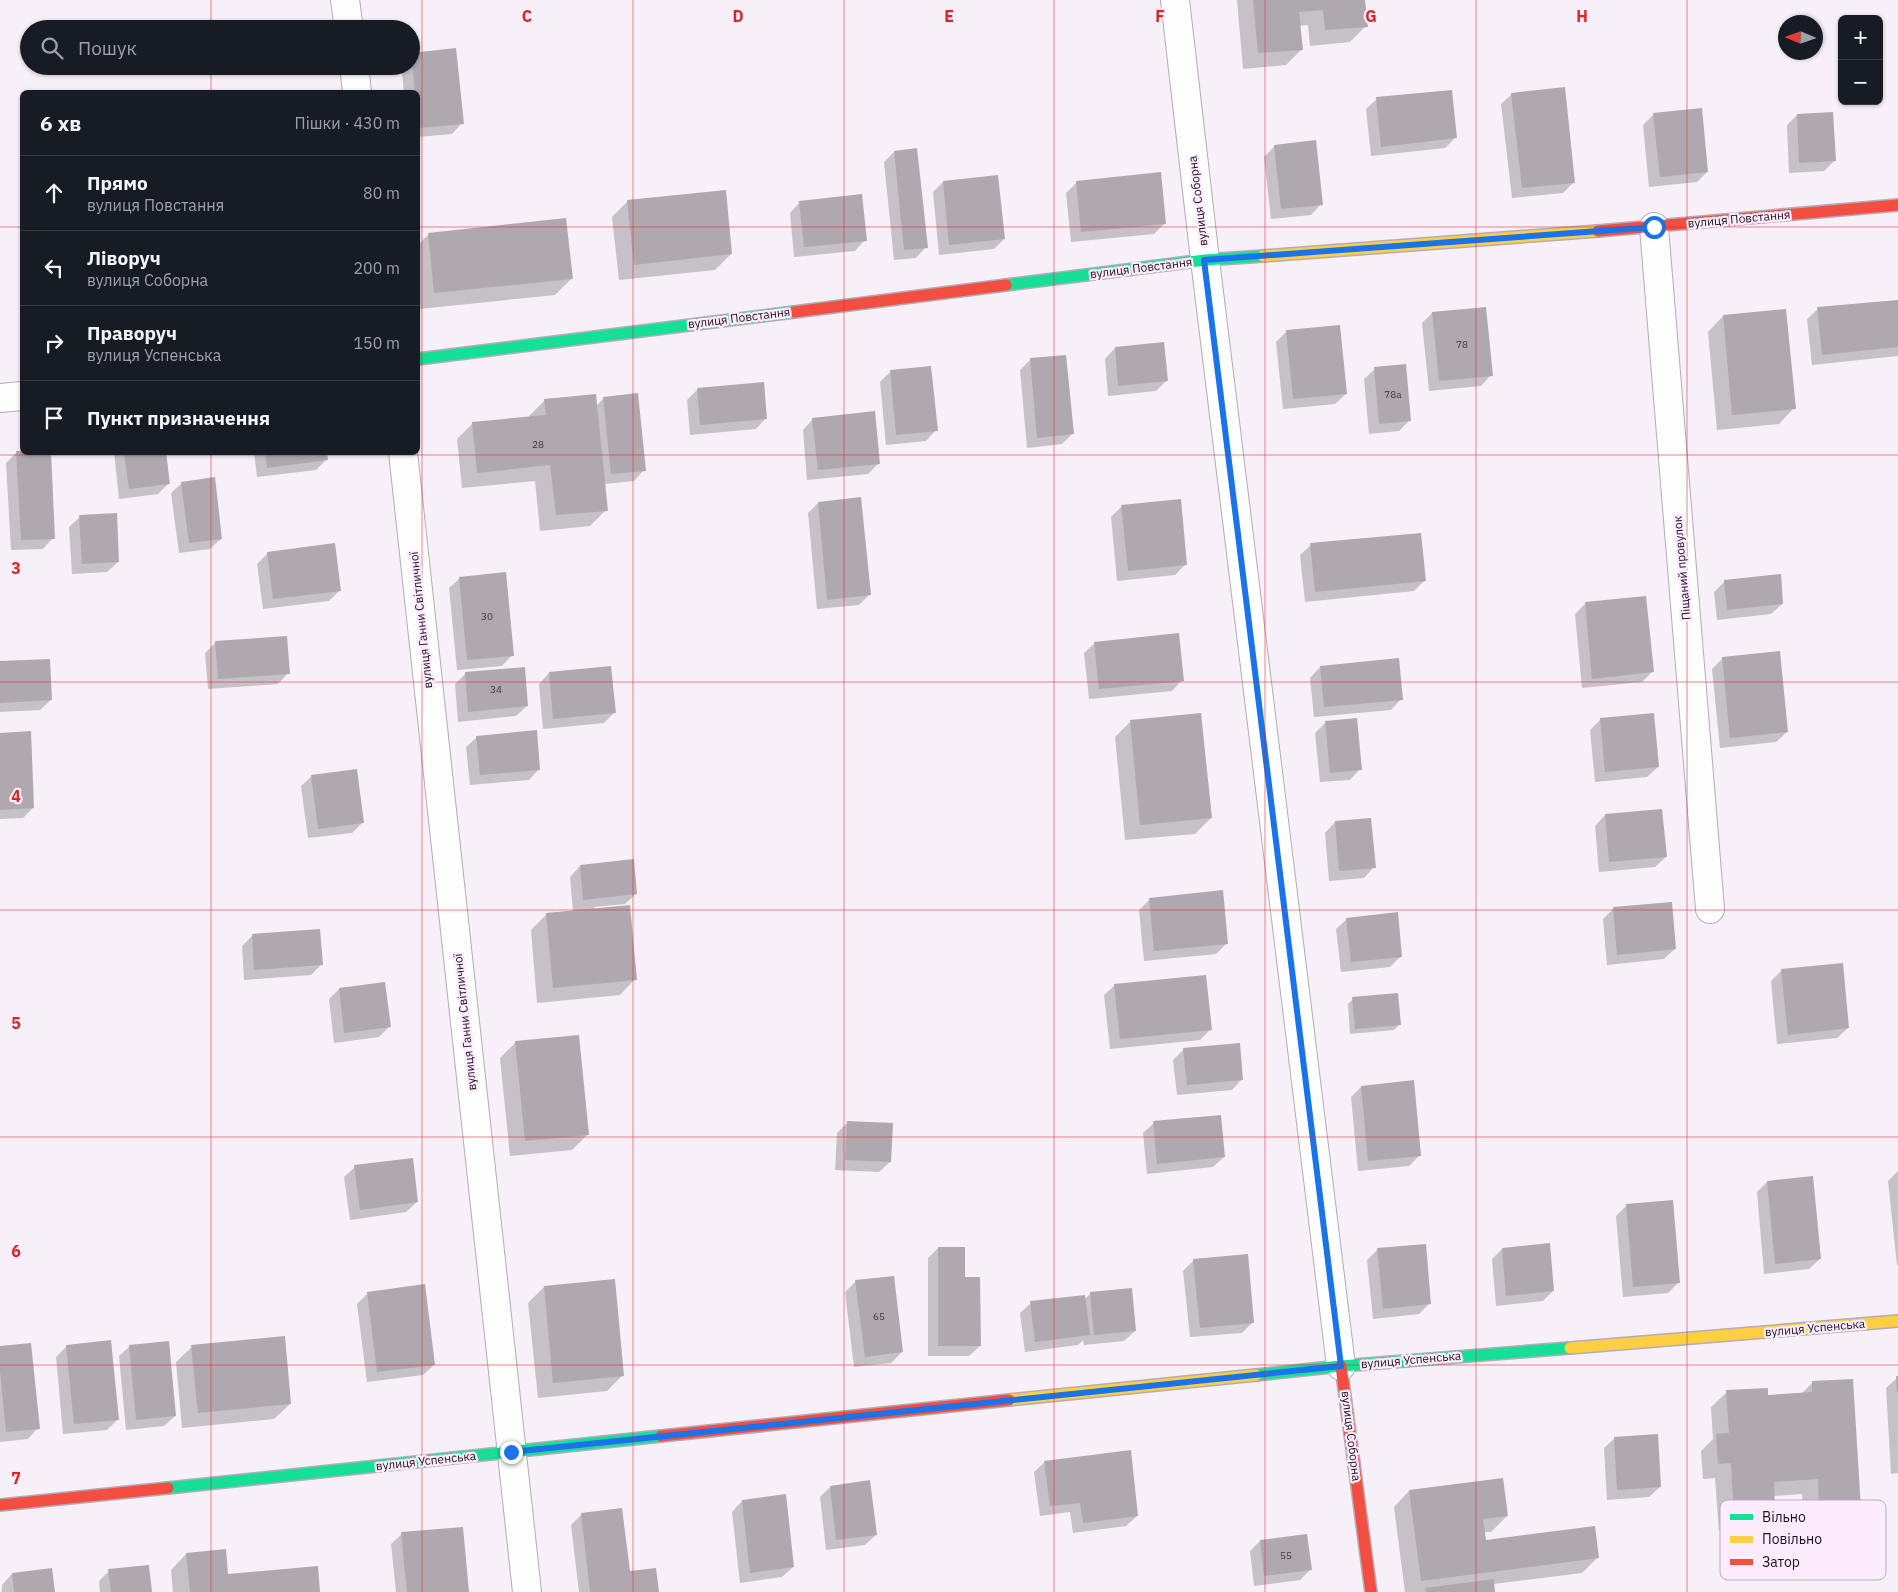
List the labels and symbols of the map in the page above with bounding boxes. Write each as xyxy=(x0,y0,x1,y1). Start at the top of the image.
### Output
text: C xyxy=(522,6,532,26)
text: D xyxy=(732,6,744,26)
text: E xyxy=(944,6,954,26)
text: F xyxy=(1155,6,1165,26)
text: G xyxy=(1365,6,1377,26)
text: H xyxy=(1576,6,1588,26)
north arrow xyxy=(1778,15,1823,60)
street label: вулиця Соборна xyxy=(1184,154,1210,247)
street label: вулиця Повстання xyxy=(1687,207,1791,230)
route start xyxy=(1643,216,1666,239)
street label: вулиця Повстання xyxy=(1089,254,1193,281)
street label: вулиця Повстання xyxy=(687,304,791,331)
house number: 78 xyxy=(1456,338,1468,351)
house number: 78а xyxy=(1384,388,1402,401)
house number: 28 xyxy=(532,438,544,451)
street label: Піщаний провулок xyxy=(1669,515,1694,621)
street label: вулиця Ганни Світличної xyxy=(406,550,435,689)
text: 3 xyxy=(11,558,21,578)
house number: 30 xyxy=(481,610,493,623)
house number: 34 xyxy=(490,683,502,696)
text: 4 xyxy=(11,786,21,806)
street label: вулиця Ганни Світличної xyxy=(450,952,479,1091)
text: 5 xyxy=(11,1013,21,1033)
text: 6 xyxy=(11,1241,21,1261)
house number: 65 xyxy=(873,1310,885,1323)
street label: вулиця Успенська xyxy=(1764,1316,1866,1339)
street label: вулиця Успенська xyxy=(1360,1348,1462,1371)
street label: вулиця Соборна xyxy=(1339,1390,1365,1483)
route end xyxy=(500,1441,523,1464)
street label: вулиця Успенська xyxy=(375,1448,477,1473)
text: 7 xyxy=(11,1468,21,1488)
legend xyxy=(1720,1500,1886,1580)
text: Вільно xyxy=(1762,1508,1806,1526)
text: Повільно xyxy=(1762,1530,1822,1548)
house number: 55 xyxy=(1280,1549,1292,1562)
text: Затор xyxy=(1762,1553,1800,1571)

